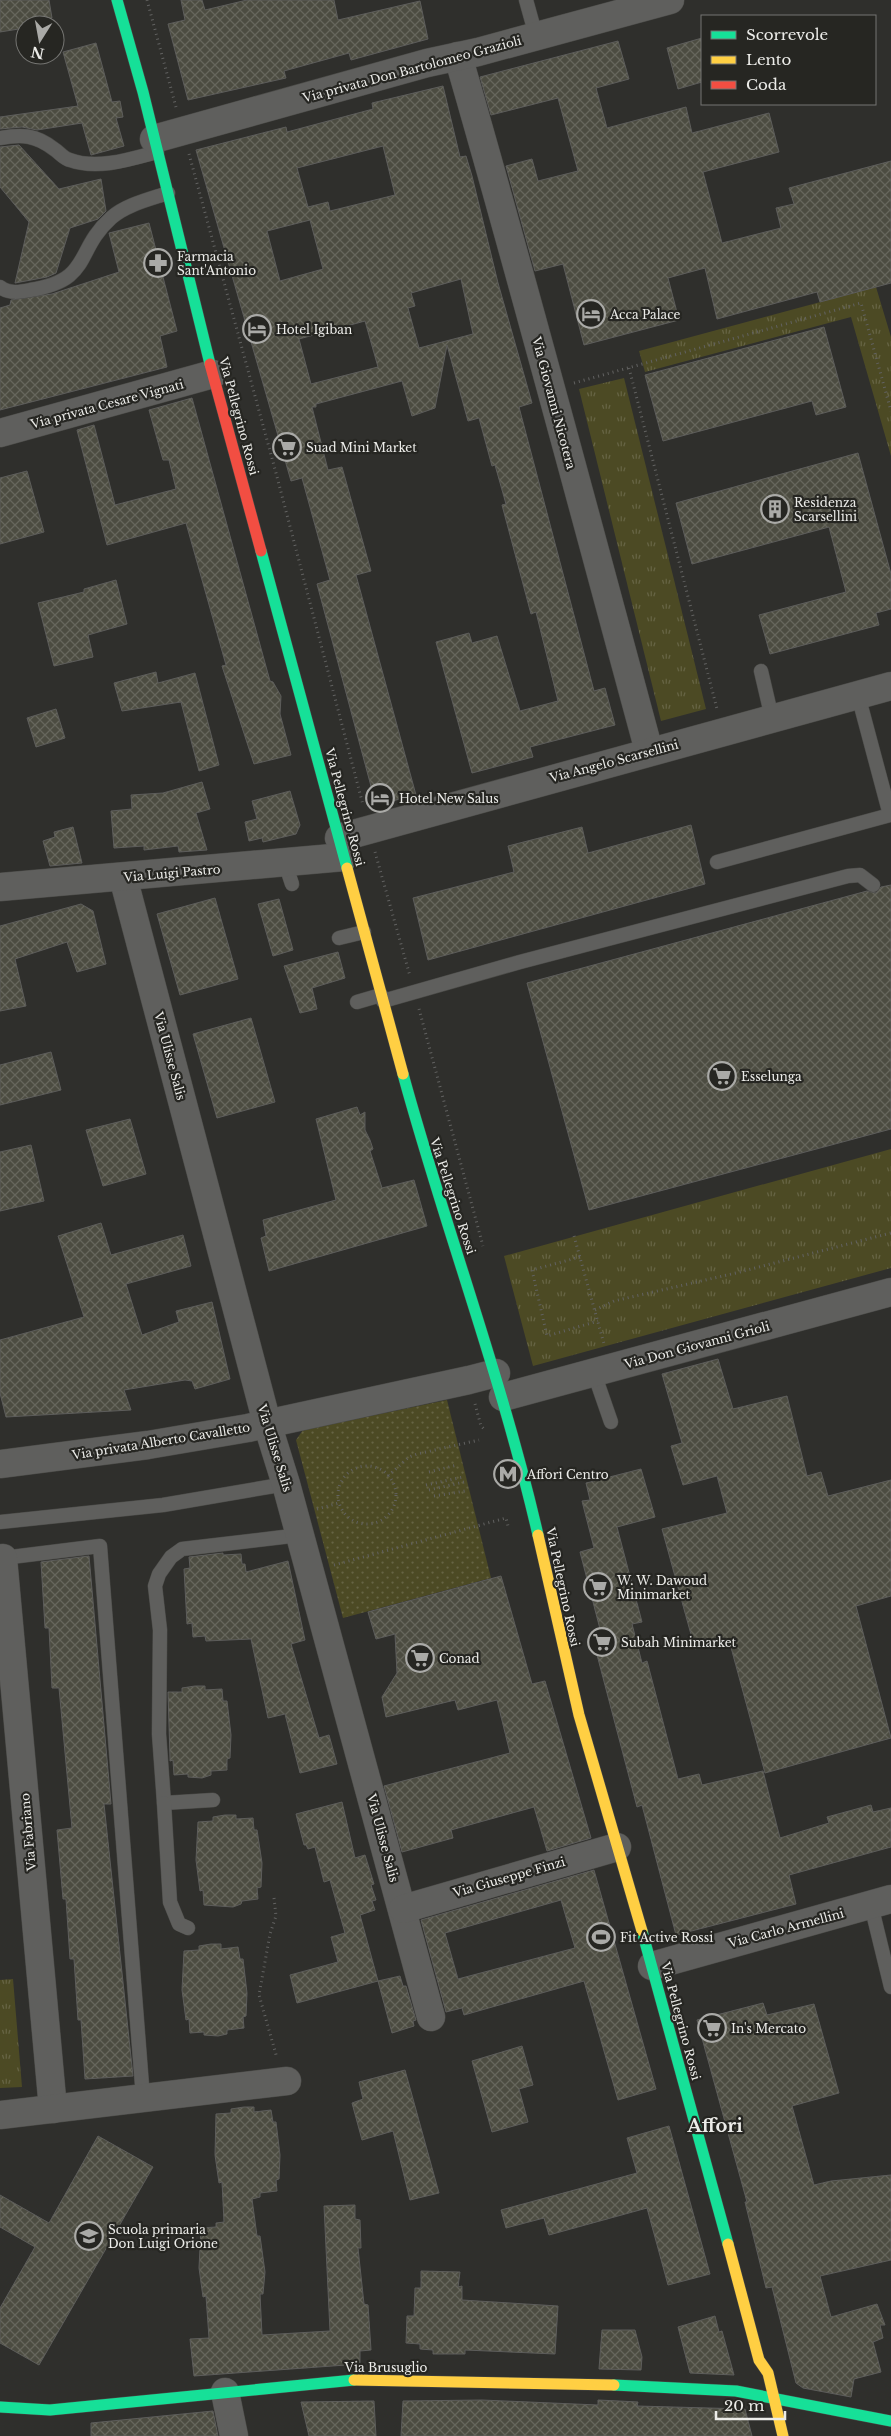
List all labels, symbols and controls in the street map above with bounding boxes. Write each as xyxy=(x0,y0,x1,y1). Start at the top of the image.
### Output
north arrow xyxy=(15,15,65,65)
legend xyxy=(701,15,876,105)
text: Scorrevole xyxy=(746,25,828,44)
street label: Via privata Don Bartolomeo Grazioli xyxy=(300,33,523,106)
text: N xyxy=(29,43,46,63)
text: Lento xyxy=(746,50,792,69)
text: Coda xyxy=(746,75,787,94)
pharmacy icon: Farmacia Sant'Antonio xyxy=(143,248,173,278)
place label: Farmacia Sant'Antonio xyxy=(177,249,256,278)
hotel icon: Acca Palace xyxy=(576,299,606,329)
place label: Acca Palace xyxy=(609,307,681,322)
hotel icon: Hotel Igiban xyxy=(242,314,272,344)
place label: Hotel Igiban xyxy=(276,322,352,337)
street label: Via Giovanni Nicotera xyxy=(529,334,579,471)
street label: Via Pellegrino Rossi xyxy=(216,354,262,477)
street label: Via privata Cesare Vignati xyxy=(28,376,185,432)
supermarket icon: Suad Mini Market xyxy=(272,432,302,462)
place label: Suad Mini Market xyxy=(306,440,417,455)
building icon: Residenza Scarsellini xyxy=(760,494,790,524)
place label: Residenza Scarsellini xyxy=(794,495,857,524)
street label: Via Angelo Scarsellini xyxy=(547,737,680,786)
street label: Via Pellegrino Rossi xyxy=(322,745,368,868)
hotel icon: Hotel New Salus xyxy=(365,783,395,813)
place label: Hotel New Salus xyxy=(399,791,499,806)
street label: Via Luigi Pastro xyxy=(122,861,221,885)
street label: Via Ulisse Salis xyxy=(151,1009,189,1102)
supermarket icon: Esselunga xyxy=(707,1061,737,1091)
place label: Esselunga xyxy=(741,1069,802,1084)
street label: Via Pellegrino Rossi xyxy=(427,1135,479,1256)
street label: Via Don Giovanni Grioli xyxy=(622,1318,771,1372)
street label: Via Ulisse Salis xyxy=(254,1401,295,1494)
street label: Via privata Alberto Cavalletto xyxy=(70,1419,251,1463)
metro station icon: Affori Centro xyxy=(493,1459,523,1489)
place label: Affori Centro xyxy=(526,1467,609,1482)
street label: Via Pellegrino Rossi xyxy=(543,1525,583,1648)
supermarket icon: W. W. Dawoud Minimarket xyxy=(583,1572,613,1602)
place label: W. W. Dawoud Minimarket xyxy=(616,1573,707,1602)
supermarket icon: Subah Minimarket xyxy=(587,1627,617,1657)
place label: Subah Minimarket xyxy=(621,1635,737,1650)
supermarket icon: Conad xyxy=(405,1643,435,1673)
place label: Conad xyxy=(439,1651,480,1666)
street label: Via Ulisse Salis xyxy=(364,1791,402,1884)
street label: Via Fabriano xyxy=(17,1792,39,1873)
street label: Via Giuseppe Finzi xyxy=(450,1854,567,1900)
street label: Via Carlo Armellini xyxy=(726,1905,845,1951)
sports icon: Fit Active Rossi xyxy=(586,1922,616,1952)
place label: Fit Active Rossi xyxy=(620,1930,713,1945)
street label: Via Pellegrino Rossi xyxy=(658,1959,704,2082)
supermarket icon: In's Mercato xyxy=(697,2013,727,2043)
place label: In's Mercato xyxy=(731,2021,806,2036)
district label: Affori xyxy=(686,2115,743,2137)
school or university icon: Scuola primaria Don Luigi Orione xyxy=(74,2221,104,2251)
place label: Scuola primaria Don Luigi Orione xyxy=(108,2222,218,2251)
street label: Via Brusuglio xyxy=(344,2360,428,2375)
scale bar xyxy=(716,2388,785,2420)
text: 20 m xyxy=(724,2396,764,2415)

